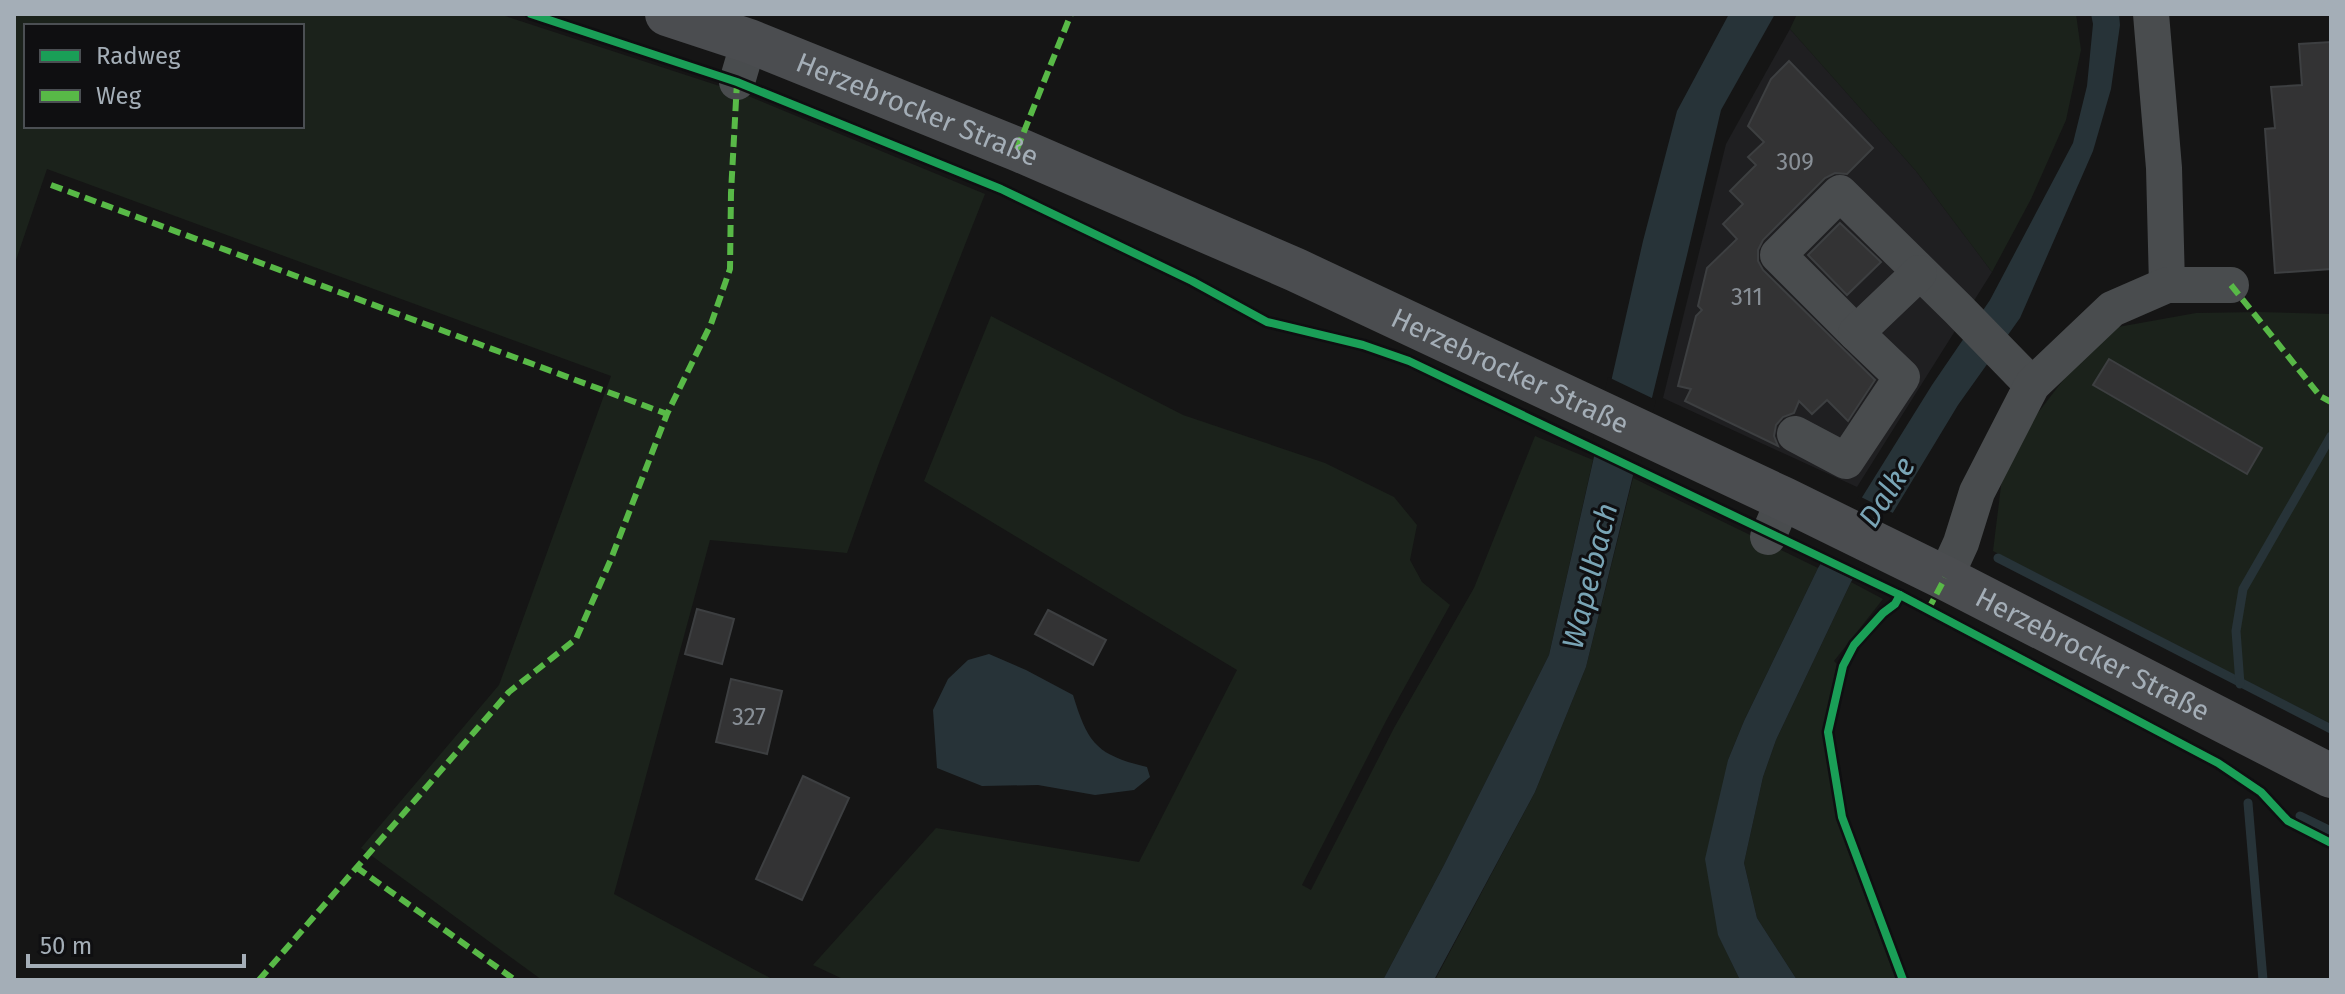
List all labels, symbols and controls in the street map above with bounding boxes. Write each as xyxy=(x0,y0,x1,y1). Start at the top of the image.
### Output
legend xyxy=(24,24,304,128)
text: Radweg xyxy=(96,42,181,70)
street label: Herzebrocker Straße xyxy=(791,45,1044,173)
text: Weg xyxy=(96,82,142,110)
house number: 309 xyxy=(1776,148,1814,176)
house number: 311 xyxy=(1731,283,1763,311)
street label: Herzebrocker Straße xyxy=(1386,301,1634,440)
water label: Dalke xyxy=(1851,450,1923,534)
water label: Wapelbach xyxy=(1555,499,1625,653)
street label: Herzebrocker Straße xyxy=(1970,580,2215,728)
house number: 327 xyxy=(732,703,766,731)
scale bar xyxy=(28,918,244,968)
text: 50 m xyxy=(40,932,92,960)

